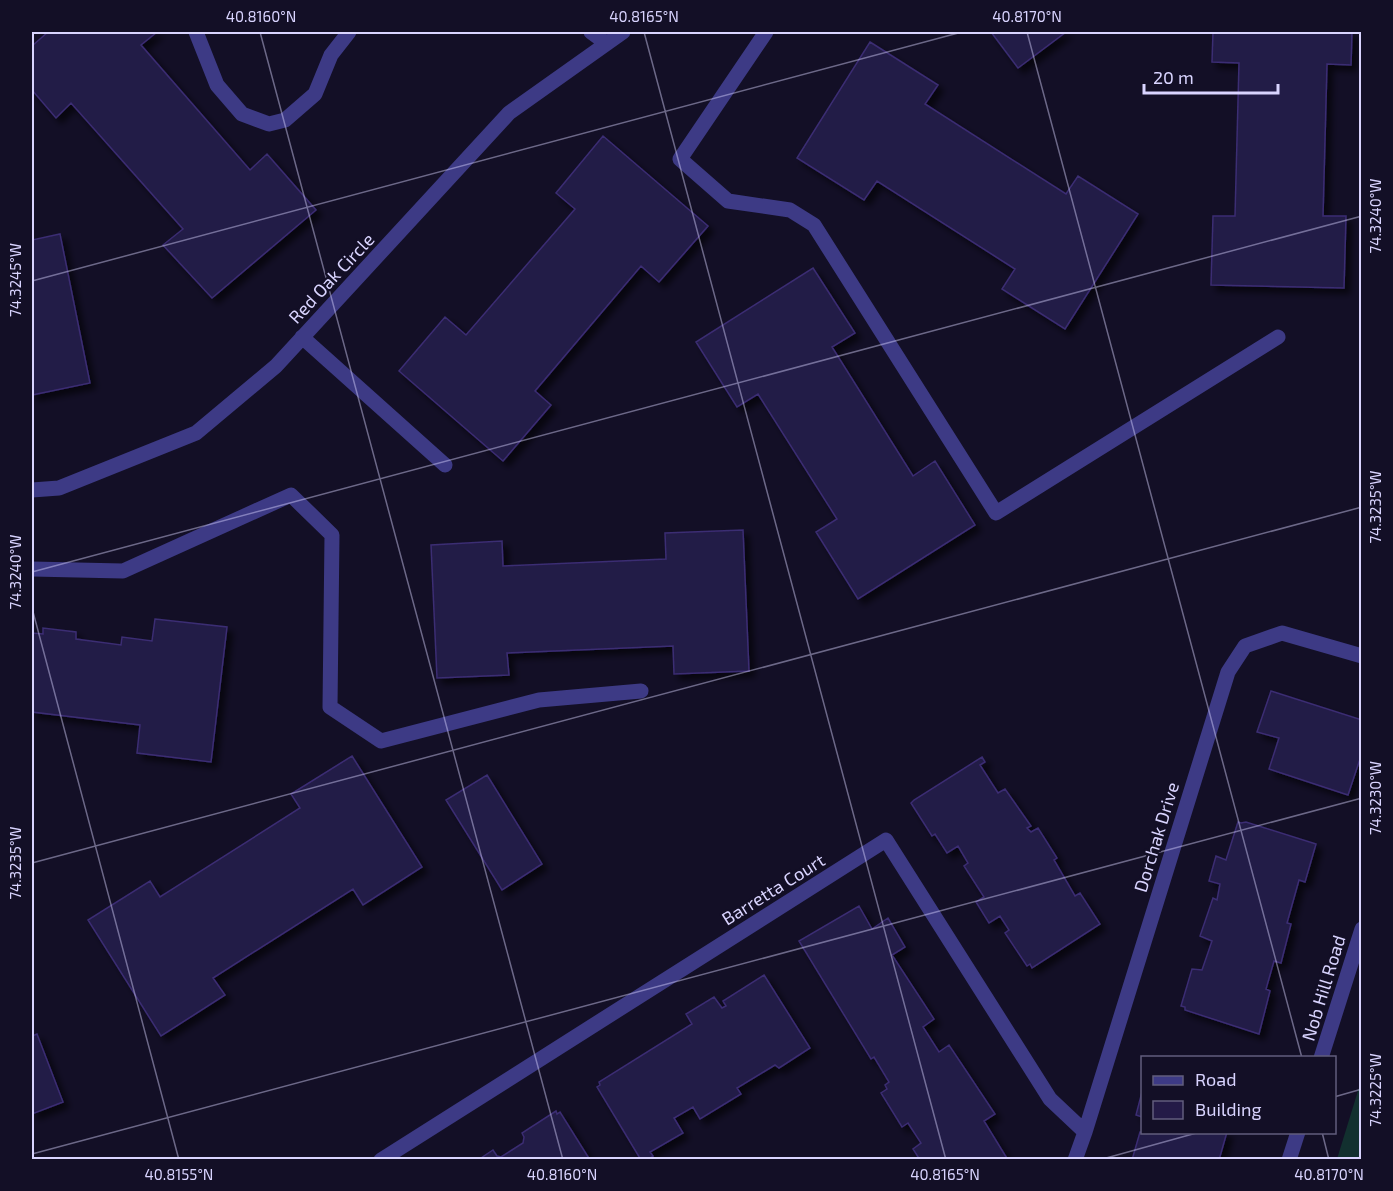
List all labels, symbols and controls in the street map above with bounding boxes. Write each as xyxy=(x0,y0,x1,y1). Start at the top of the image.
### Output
text: 40.8160°N xyxy=(226,7,296,25)
text: 40.8165°N xyxy=(609,7,679,25)
text: 40.8170°N xyxy=(992,7,1062,25)
scale bar xyxy=(1144,57,1278,95)
text: 20 m xyxy=(1153,66,1194,88)
text: 74.3240°W xyxy=(1366,178,1384,254)
street label: Red Oak Circle xyxy=(284,228,378,328)
text: 74.3245°W xyxy=(6,243,24,317)
text: 74.3235°W xyxy=(1366,470,1384,544)
text: 74.3240°W xyxy=(6,534,24,610)
text: 74.3230°W xyxy=(1366,761,1384,835)
street label: Dorchak Drive xyxy=(1129,779,1183,895)
text: 74.3235°W xyxy=(6,826,24,900)
street label: Barretta Court xyxy=(717,849,829,929)
street label: Nob Hill Road xyxy=(1296,932,1350,1044)
text: 74.3225°W xyxy=(1366,1053,1384,1127)
legend xyxy=(1141,1056,1336,1134)
text: Road xyxy=(1195,1068,1236,1090)
text: Building xyxy=(1195,1098,1262,1120)
text: 40.8155°N xyxy=(145,1165,213,1183)
text: 40.8160°N xyxy=(527,1165,597,1183)
text: 40.8165°N xyxy=(910,1165,980,1183)
text: 40.8170°N xyxy=(1294,1165,1364,1183)

